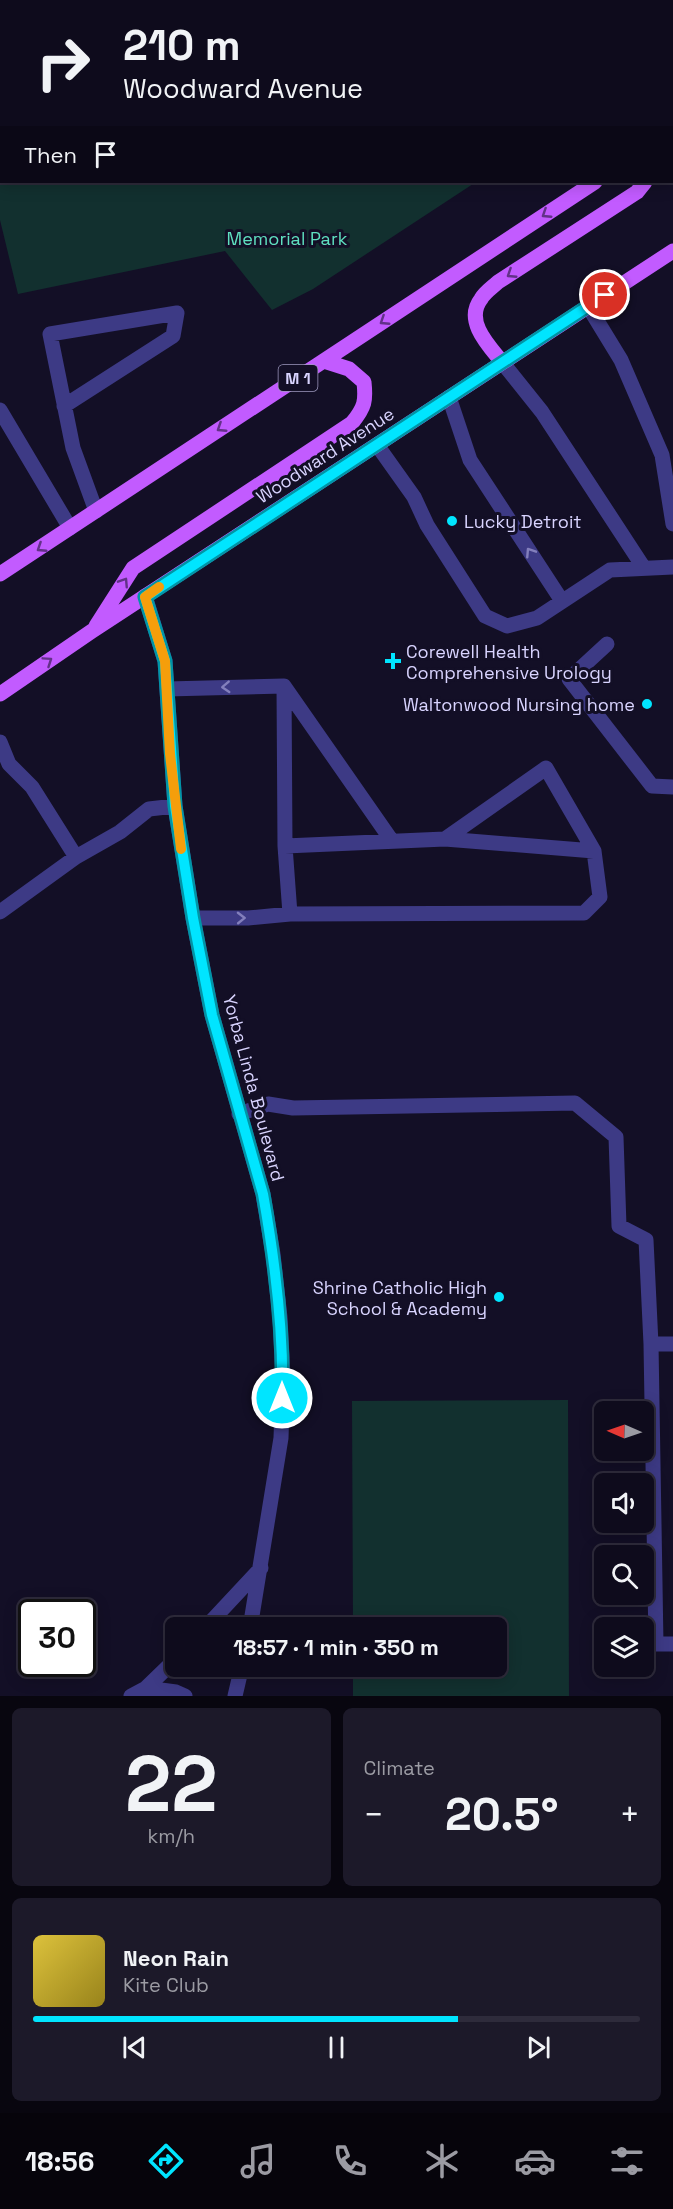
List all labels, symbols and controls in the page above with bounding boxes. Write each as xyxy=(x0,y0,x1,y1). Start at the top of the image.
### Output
text: 210 m xyxy=(123,19,241,72)
icon: right xyxy=(24,24,102,102)
text: Woodward Avenue xyxy=(123,71,363,106)
icon: arrive xyxy=(89,138,122,171)
text: Then xyxy=(24,141,77,169)
one-way arrow xyxy=(542,206,553,217)
park label: Memorial Park xyxy=(227,227,348,250)
one-way arrow xyxy=(506,266,517,277)
pin xyxy=(579,269,630,320)
icon: arrive xyxy=(588,278,621,311)
one-way arrow xyxy=(379,314,390,325)
road number: M 1 xyxy=(278,365,318,391)
street label: Woodward Avenue xyxy=(252,402,398,508)
one-way arrow xyxy=(217,421,227,433)
place label: Lucky Detroit xyxy=(464,510,582,533)
marker: Lucky Detroit xyxy=(445,514,459,528)
one-way arrow xyxy=(36,540,47,551)
one-way arrow xyxy=(526,548,537,559)
one-way arrow xyxy=(117,577,128,588)
place label: Corewell Health Comprehensive Urology xyxy=(406,640,612,684)
marker: Corewell Health Comprehensive Urology xyxy=(384,652,402,670)
one-way arrow xyxy=(42,657,53,668)
one-way arrow xyxy=(221,680,230,693)
place label: Waltonwood Nursing home xyxy=(403,693,635,716)
marker: Waltonwood Nursing home xyxy=(640,697,654,711)
one-way arrow xyxy=(237,911,246,924)
street label: Yorba Linda Boulevard xyxy=(218,992,290,1184)
place label: Shrine Catholic High School & Academy xyxy=(313,1276,487,1320)
marker: Shrine Catholic High School & Academy xyxy=(492,1290,506,1304)
position arrow xyxy=(250,1366,314,1430)
north arrow xyxy=(594,1401,654,1461)
map controls xyxy=(594,1401,654,1677)
button: sound xyxy=(594,1473,654,1533)
button: search xyxy=(594,1545,654,1605)
speed limit sign: 30 xyxy=(18,1599,96,1677)
button: layers xyxy=(594,1617,654,1677)
text: 18:57 · 1 min · 350 m xyxy=(233,1633,439,1661)
text: 22 xyxy=(125,1734,218,1834)
text: Climate xyxy=(364,1755,435,1781)
text: 20.5° xyxy=(445,1786,559,1843)
text: − xyxy=(364,1794,384,1836)
text: + xyxy=(620,1794,640,1836)
text: km/h xyxy=(147,1823,195,1849)
text: Neon Rain xyxy=(123,1944,229,1972)
text: Kite Club xyxy=(123,1972,209,1998)
icon: previous xyxy=(118,2031,151,2064)
icon: pause xyxy=(320,2031,353,2064)
icon: next xyxy=(522,2031,555,2064)
icon: directions xyxy=(145,2140,187,2182)
icon: music xyxy=(237,2140,279,2182)
icon: phone xyxy=(329,2140,371,2182)
icon: climate xyxy=(421,2140,463,2182)
icon: car xyxy=(514,2140,556,2182)
icon: filters xyxy=(606,2140,648,2182)
text: 18:56 xyxy=(25,2144,94,2179)

